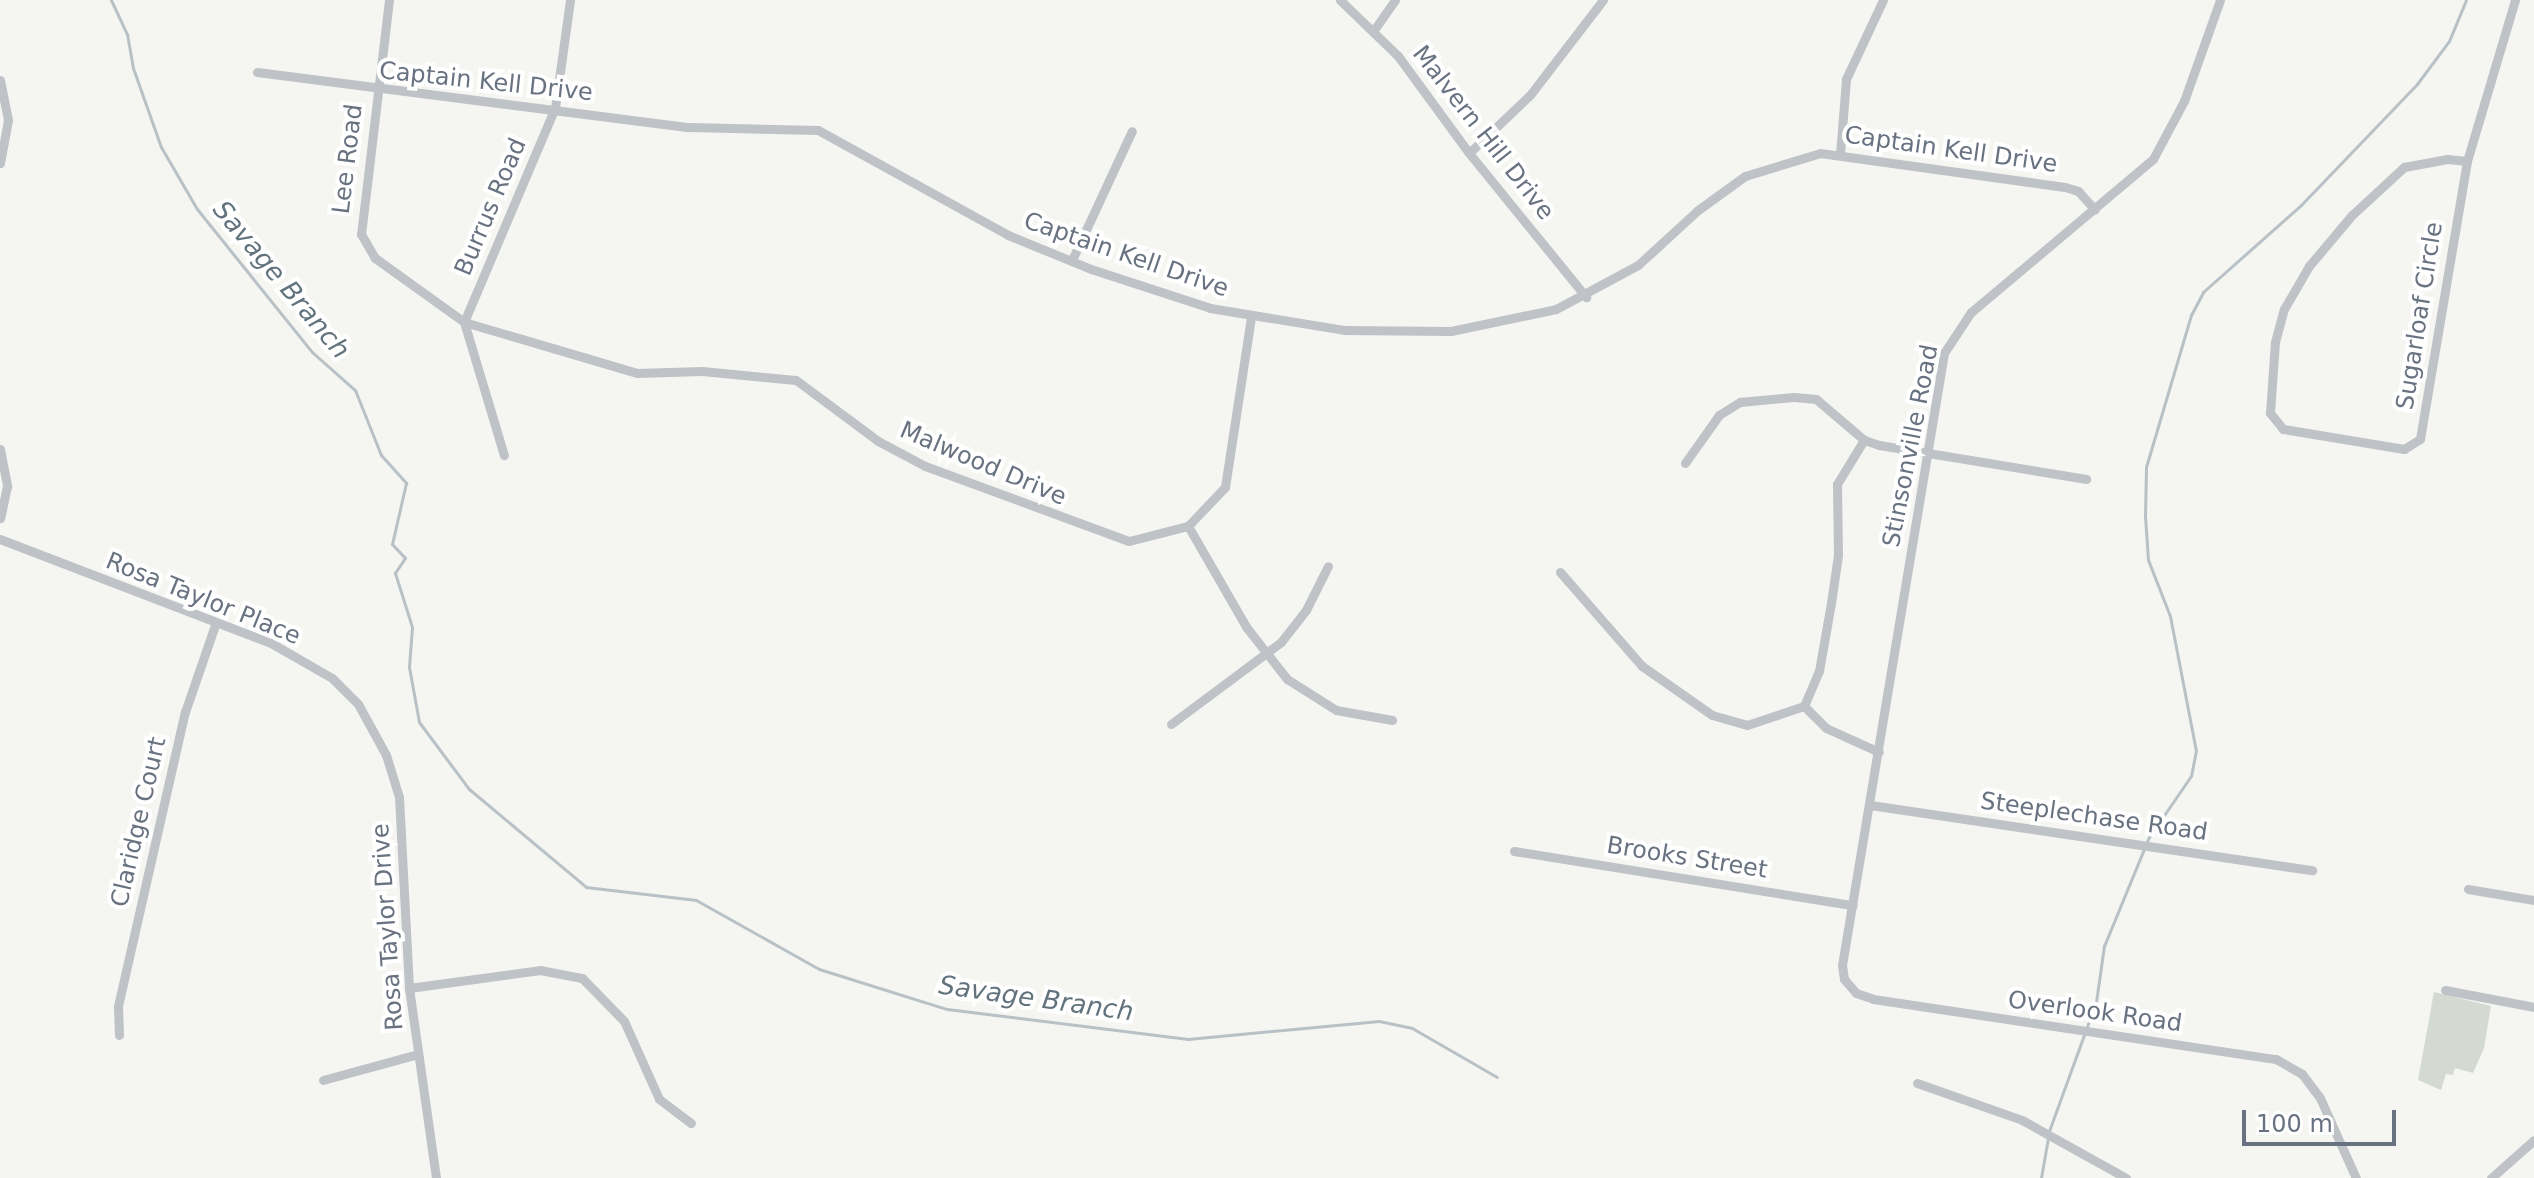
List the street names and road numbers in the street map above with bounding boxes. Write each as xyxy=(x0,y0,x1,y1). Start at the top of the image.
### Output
street label: Malvern Hill Drive xyxy=(1406,40,1560,226)
street label: Captain Kell Drive xyxy=(378,56,594,108)
street label: Lee Road xyxy=(327,102,369,216)
street label: Captain Kell Drive xyxy=(1843,121,2059,179)
street label: Burrus Road xyxy=(449,134,533,280)
street label: Captain Kell Drive xyxy=(1020,206,1232,304)
street label: Sugarloaf Circle xyxy=(2391,220,2449,412)
street label: Stinsonville Road xyxy=(1877,342,1945,550)
street label: Malwood Drive xyxy=(895,416,1071,512)
street label: Rosa Taylor Place xyxy=(101,547,305,651)
street label: Claridge Court xyxy=(105,734,173,910)
street label: Steeplechase Road xyxy=(1979,787,2209,847)
street label: Rosa Taylor Drive xyxy=(366,822,410,1032)
street label: Brooks Street xyxy=(1605,831,1769,885)
street label: Overlook Road xyxy=(2006,986,2184,1038)

